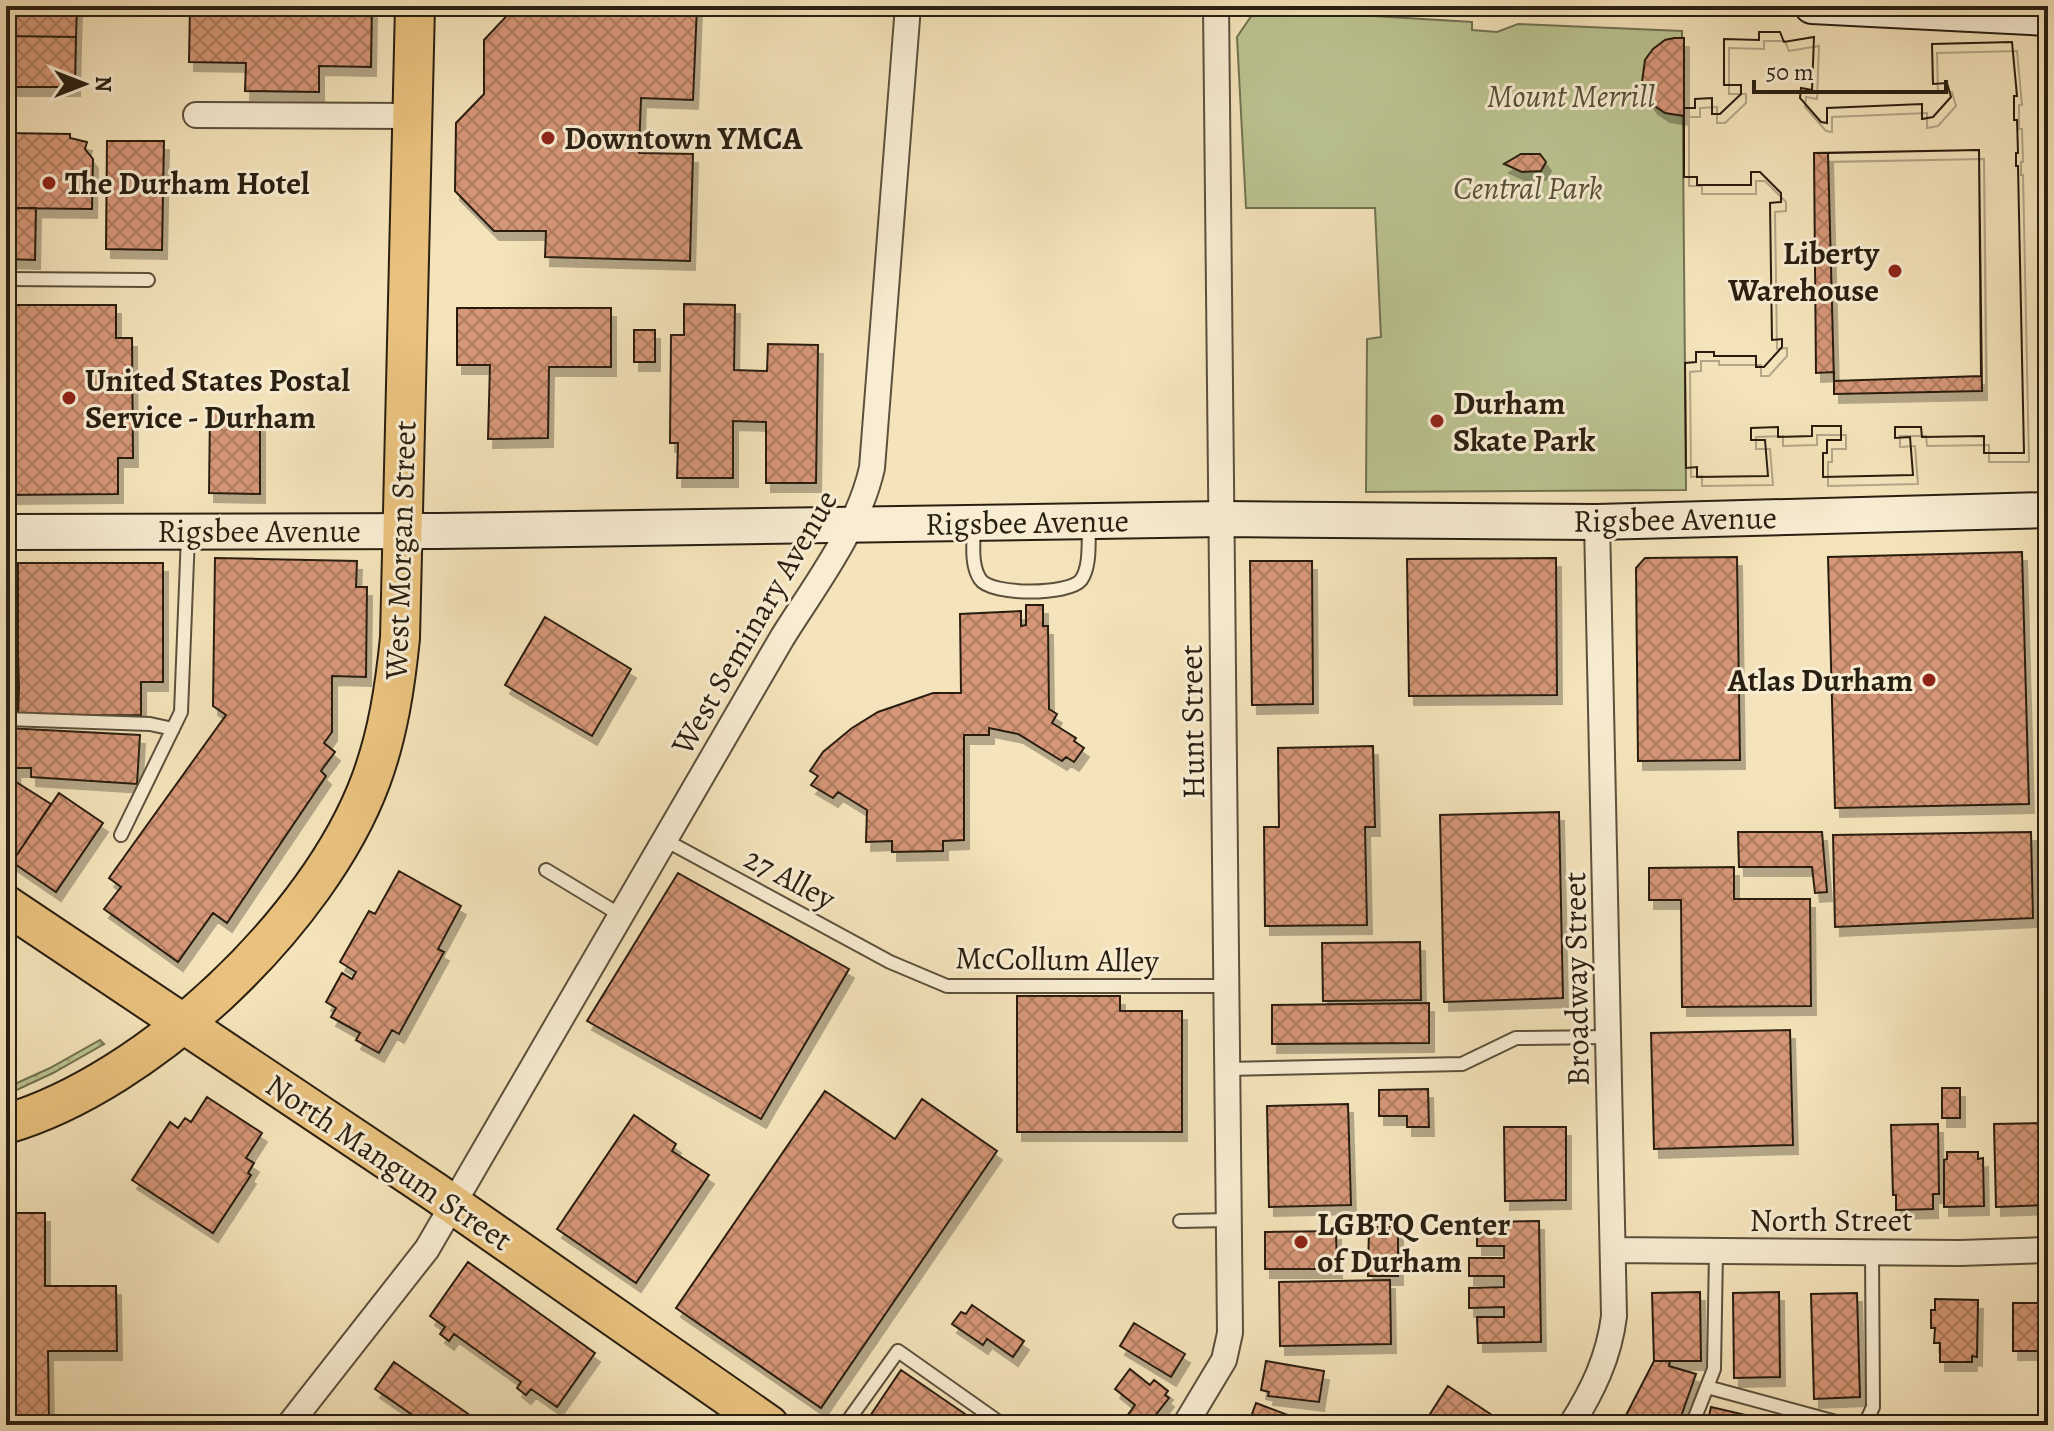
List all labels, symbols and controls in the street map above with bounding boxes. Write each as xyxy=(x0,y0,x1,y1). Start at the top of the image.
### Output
north arrow xyxy=(44,44,124,124)
scale bar xyxy=(1754,44,1946,94)
text: 50 m xyxy=(1766,56,1814,88)
park label: Mount Merrill xyxy=(1487,74,1655,118)
text: N xyxy=(88,76,118,92)
place label: Downtown YMCA xyxy=(564,116,803,160)
marker: Downtown YMCA xyxy=(539,129,557,147)
place label: The Durham Hotel xyxy=(65,161,310,205)
park label: Central Park xyxy=(1453,166,1603,210)
marker: The Durham Hotel xyxy=(40,174,58,192)
place label: Liberty Warehouse xyxy=(1727,231,1880,312)
marker: Liberty Warehouse xyxy=(1886,262,1904,280)
place label: United States Postal Service - Durham xyxy=(85,358,350,439)
place label: Durham Skate Park xyxy=(1453,381,1596,462)
marker: United States Postal Service - Durham xyxy=(60,389,78,407)
marker: Durham Skate Park xyxy=(1428,412,1446,430)
street label: West Morgan Street xyxy=(373,420,427,681)
street label: West Seminary Avenue xyxy=(660,482,848,763)
street label: Rigsbee Avenue xyxy=(1573,495,1777,543)
street label: Rigsbee Avenue xyxy=(925,498,1129,546)
street label: Rigsbee Avenue xyxy=(157,509,361,553)
street label: Hunt Street xyxy=(1169,644,1215,800)
place label: Atlas Durham xyxy=(1727,658,1913,702)
marker: Atlas Durham xyxy=(1920,671,1938,689)
street label: 27 Alley xyxy=(737,836,844,921)
street label: Broadway Street xyxy=(1552,871,1600,1087)
street label: McCollum Alley xyxy=(955,935,1160,983)
street label: North Mangum Street xyxy=(257,1063,521,1261)
street label: North Street xyxy=(1749,1198,1913,1242)
place label: LGBTQ Center of Durham xyxy=(1317,1202,1510,1283)
marker: LGBTQ Center of Durham xyxy=(1292,1233,1310,1251)

